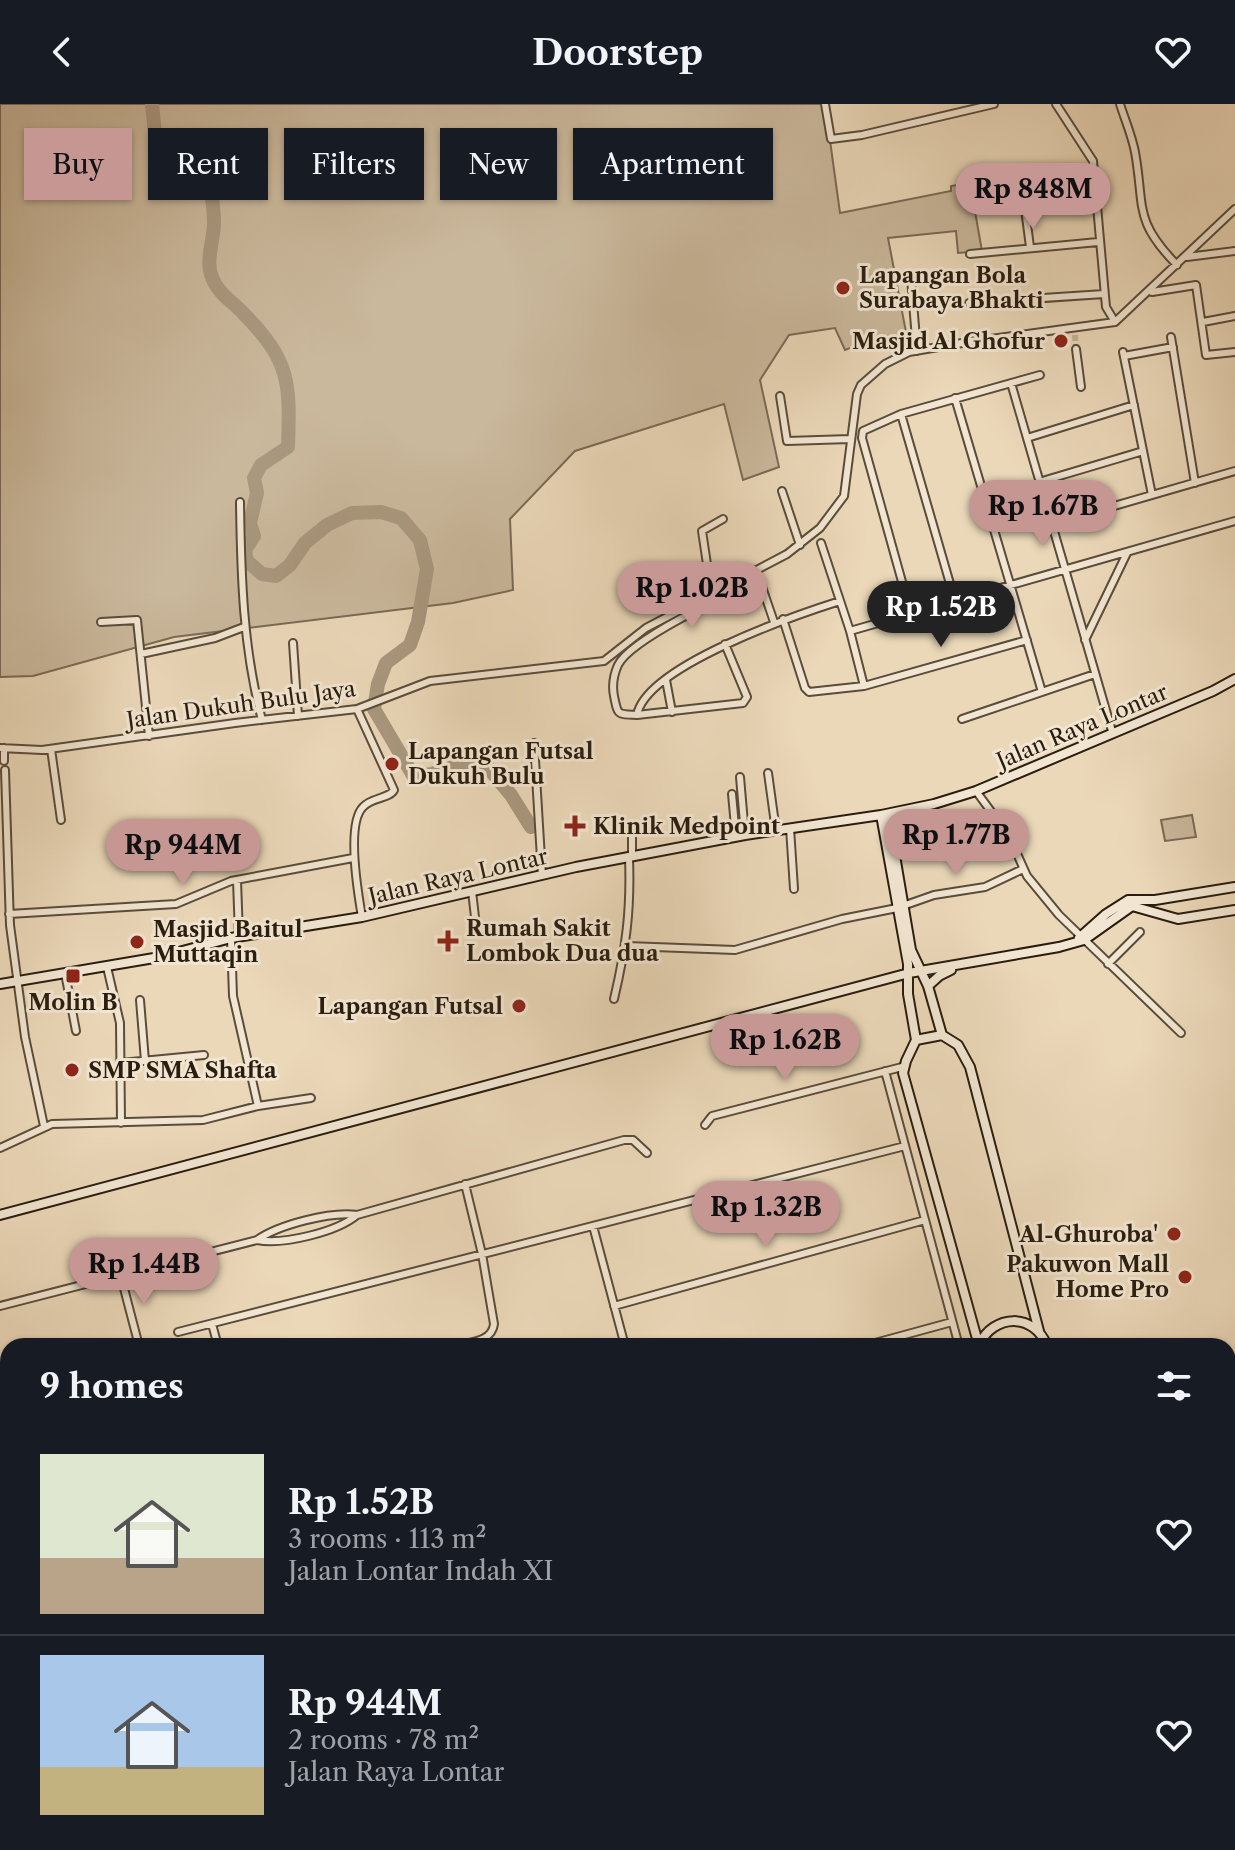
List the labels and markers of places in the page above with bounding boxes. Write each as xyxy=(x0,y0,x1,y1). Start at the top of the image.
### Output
pin: Rp 848M xyxy=(959,163,1107,231)
place label: Lapangan Bola Surabaya Bhakti xyxy=(859,262,1044,314)
marker: Lapangan Bola Surabaya Bhakti xyxy=(834,279,852,297)
place label: Masjid Al Ghofur xyxy=(852,328,1045,355)
marker: Masjid Al Ghofur xyxy=(1052,332,1070,350)
pin: Rp 1.67B xyxy=(960,480,1126,548)
pin: Rp 1.02B xyxy=(609,562,775,630)
pin: Rp 1.52B xyxy=(858,581,1024,649)
place label: Lapangan Futsal Dukuh Bulu xyxy=(408,738,594,790)
marker: Lapangan Futsal Dukuh Bulu xyxy=(383,755,401,773)
pin: Rp 1.77B xyxy=(873,809,1039,877)
place label: Klinik Medpoint xyxy=(593,813,780,840)
marker: Klinik Medpoint xyxy=(564,815,586,837)
pin: Rp 944M xyxy=(109,819,257,887)
place label: Rumah Sakit Lombok Dua dua xyxy=(466,915,659,967)
place label: Masjid Baitul Muttaqin xyxy=(153,916,303,968)
marker: Rumah Sakit Lombok Dua dua xyxy=(437,930,459,952)
marker: Masjid Baitul Muttaqin xyxy=(128,933,146,951)
marker: Molin B xyxy=(64,967,82,985)
place label: Molin B xyxy=(28,989,118,1016)
place label: Lapangan Futsal xyxy=(318,993,503,1020)
marker: Lapangan Futsal xyxy=(510,997,528,1015)
pin: Rp 1.62B xyxy=(702,1014,868,1082)
place label: SMP SMA Shafta xyxy=(88,1057,277,1084)
marker: SMP SMA Shafta xyxy=(63,1061,81,1079)
pin: Rp 1.32B xyxy=(683,1181,849,1249)
place label: Al-Ghuroba' xyxy=(1018,1221,1158,1248)
marker: Al-Ghuroba' xyxy=(1165,1225,1183,1243)
pin: Rp 1.44B xyxy=(61,1238,227,1306)
place label: Pakuwon Mall Home Pro xyxy=(1006,1251,1169,1303)
marker: Pakuwon Mall Home Pro xyxy=(1176,1268,1194,1286)

